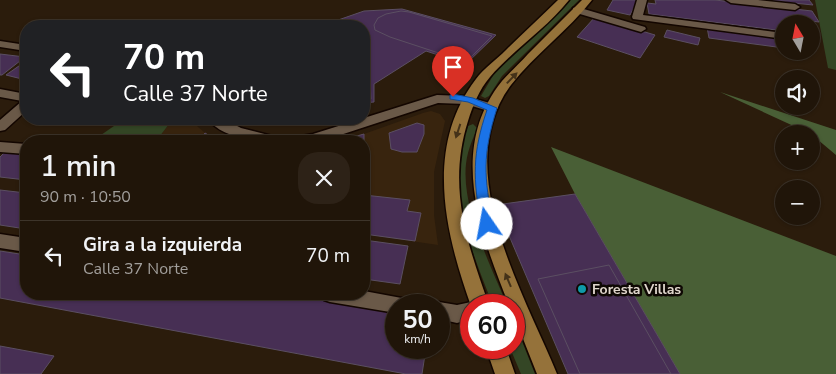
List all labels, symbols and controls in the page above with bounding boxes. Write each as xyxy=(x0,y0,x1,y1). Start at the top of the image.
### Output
north arrow xyxy=(775,15,820,60)
map controls xyxy=(775,15,820,225)
text: 70 m xyxy=(123,34,205,81)
icon: left xyxy=(40,40,105,105)
pin xyxy=(432,46,474,97)
icon: arrive xyxy=(439,53,467,81)
button: sound xyxy=(775,70,820,115)
one-way arrow xyxy=(506,72,518,84)
text: Calle 37 Norte xyxy=(123,79,268,109)
one-way arrow xyxy=(453,124,461,139)
button: + xyxy=(775,125,820,170)
text: 1 min xyxy=(40,146,116,187)
button: close xyxy=(298,152,350,204)
button: − xyxy=(775,180,820,225)
text: 90 m · 10:50 xyxy=(40,186,131,208)
position arrow xyxy=(460,197,512,249)
text: Gira a la izquierda xyxy=(83,232,242,258)
icon: left xyxy=(40,242,68,270)
text: 70 m xyxy=(306,243,350,269)
text: Calle 37 Norte xyxy=(83,258,188,280)
one-way arrow xyxy=(504,273,512,288)
place label: Foresta Villas xyxy=(592,280,681,299)
marker: Foresta Villas xyxy=(576,283,588,295)
speed limit sign: 60 xyxy=(460,294,525,359)
text: 50 xyxy=(402,303,433,337)
text: km/h xyxy=(404,331,431,347)

